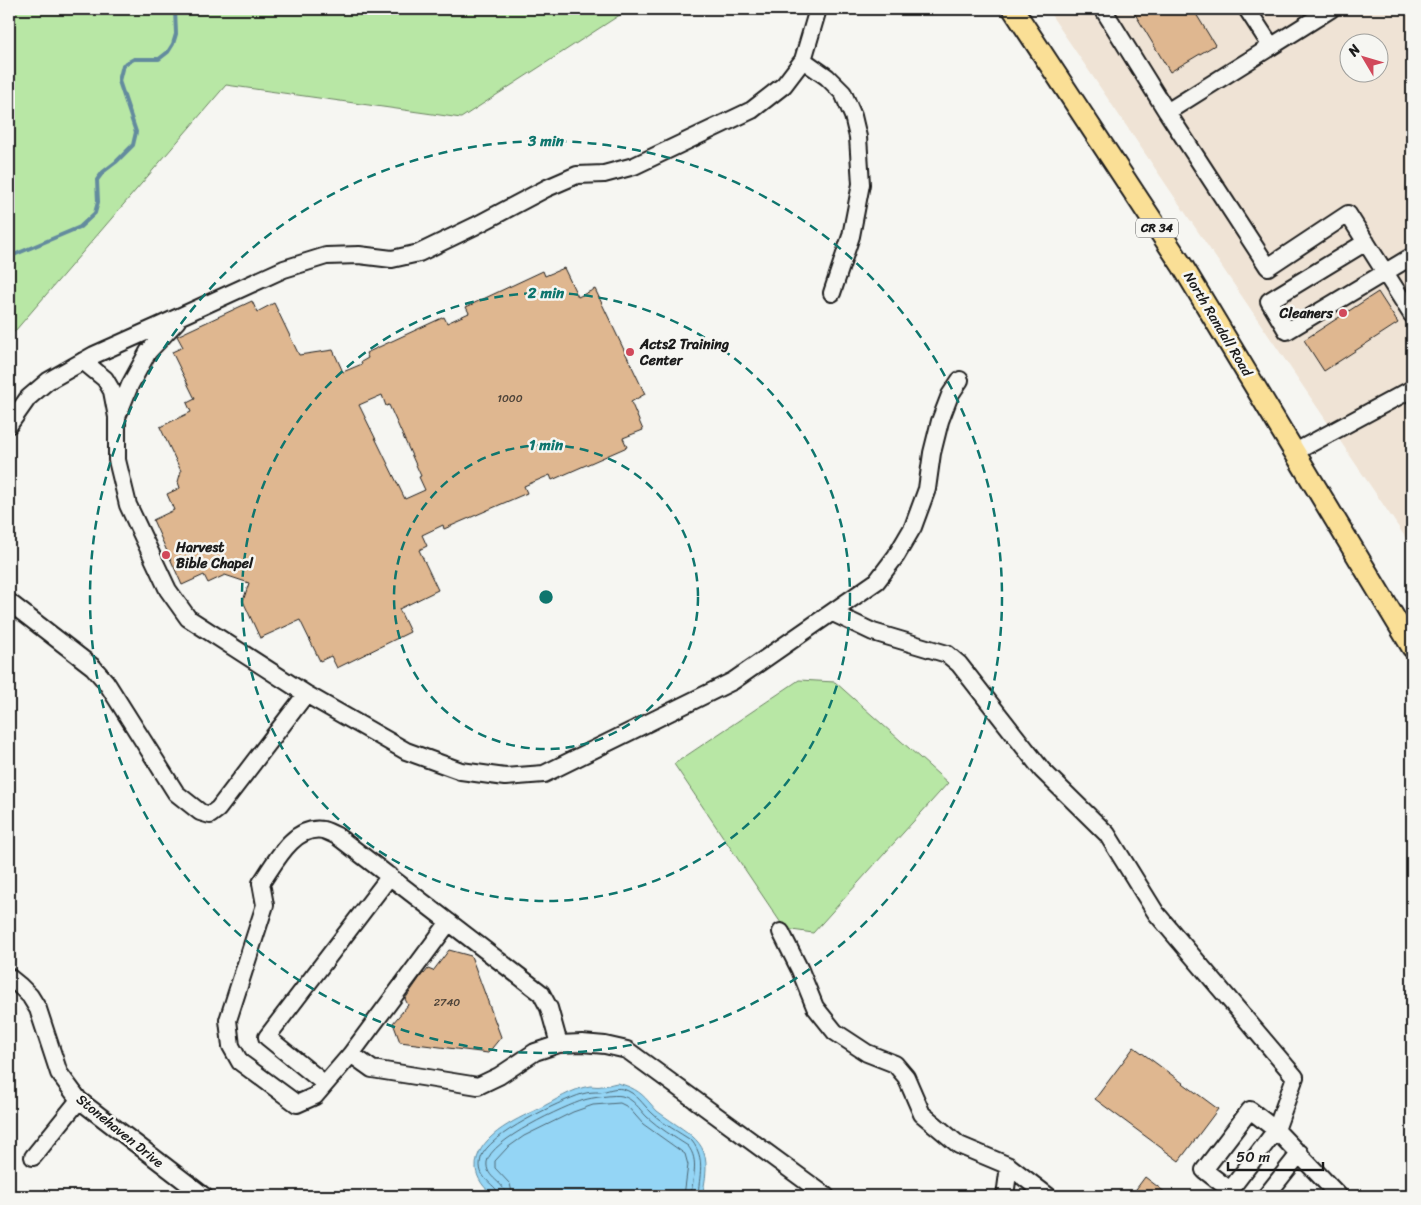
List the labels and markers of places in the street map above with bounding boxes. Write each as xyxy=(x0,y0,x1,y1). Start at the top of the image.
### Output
place label: Cleaners xyxy=(1279,301,1334,326)
marker: Cleaners xyxy=(1337,307,1349,319)
place label: Acts2 Training Center xyxy=(639,332,730,373)
marker: Acts2 Training Center xyxy=(624,346,636,358)
place label: Harvest Bible Chapel xyxy=(175,535,254,576)
marker: Harvest Bible Chapel xyxy=(160,549,172,561)
centre of rings xyxy=(537,588,555,606)

